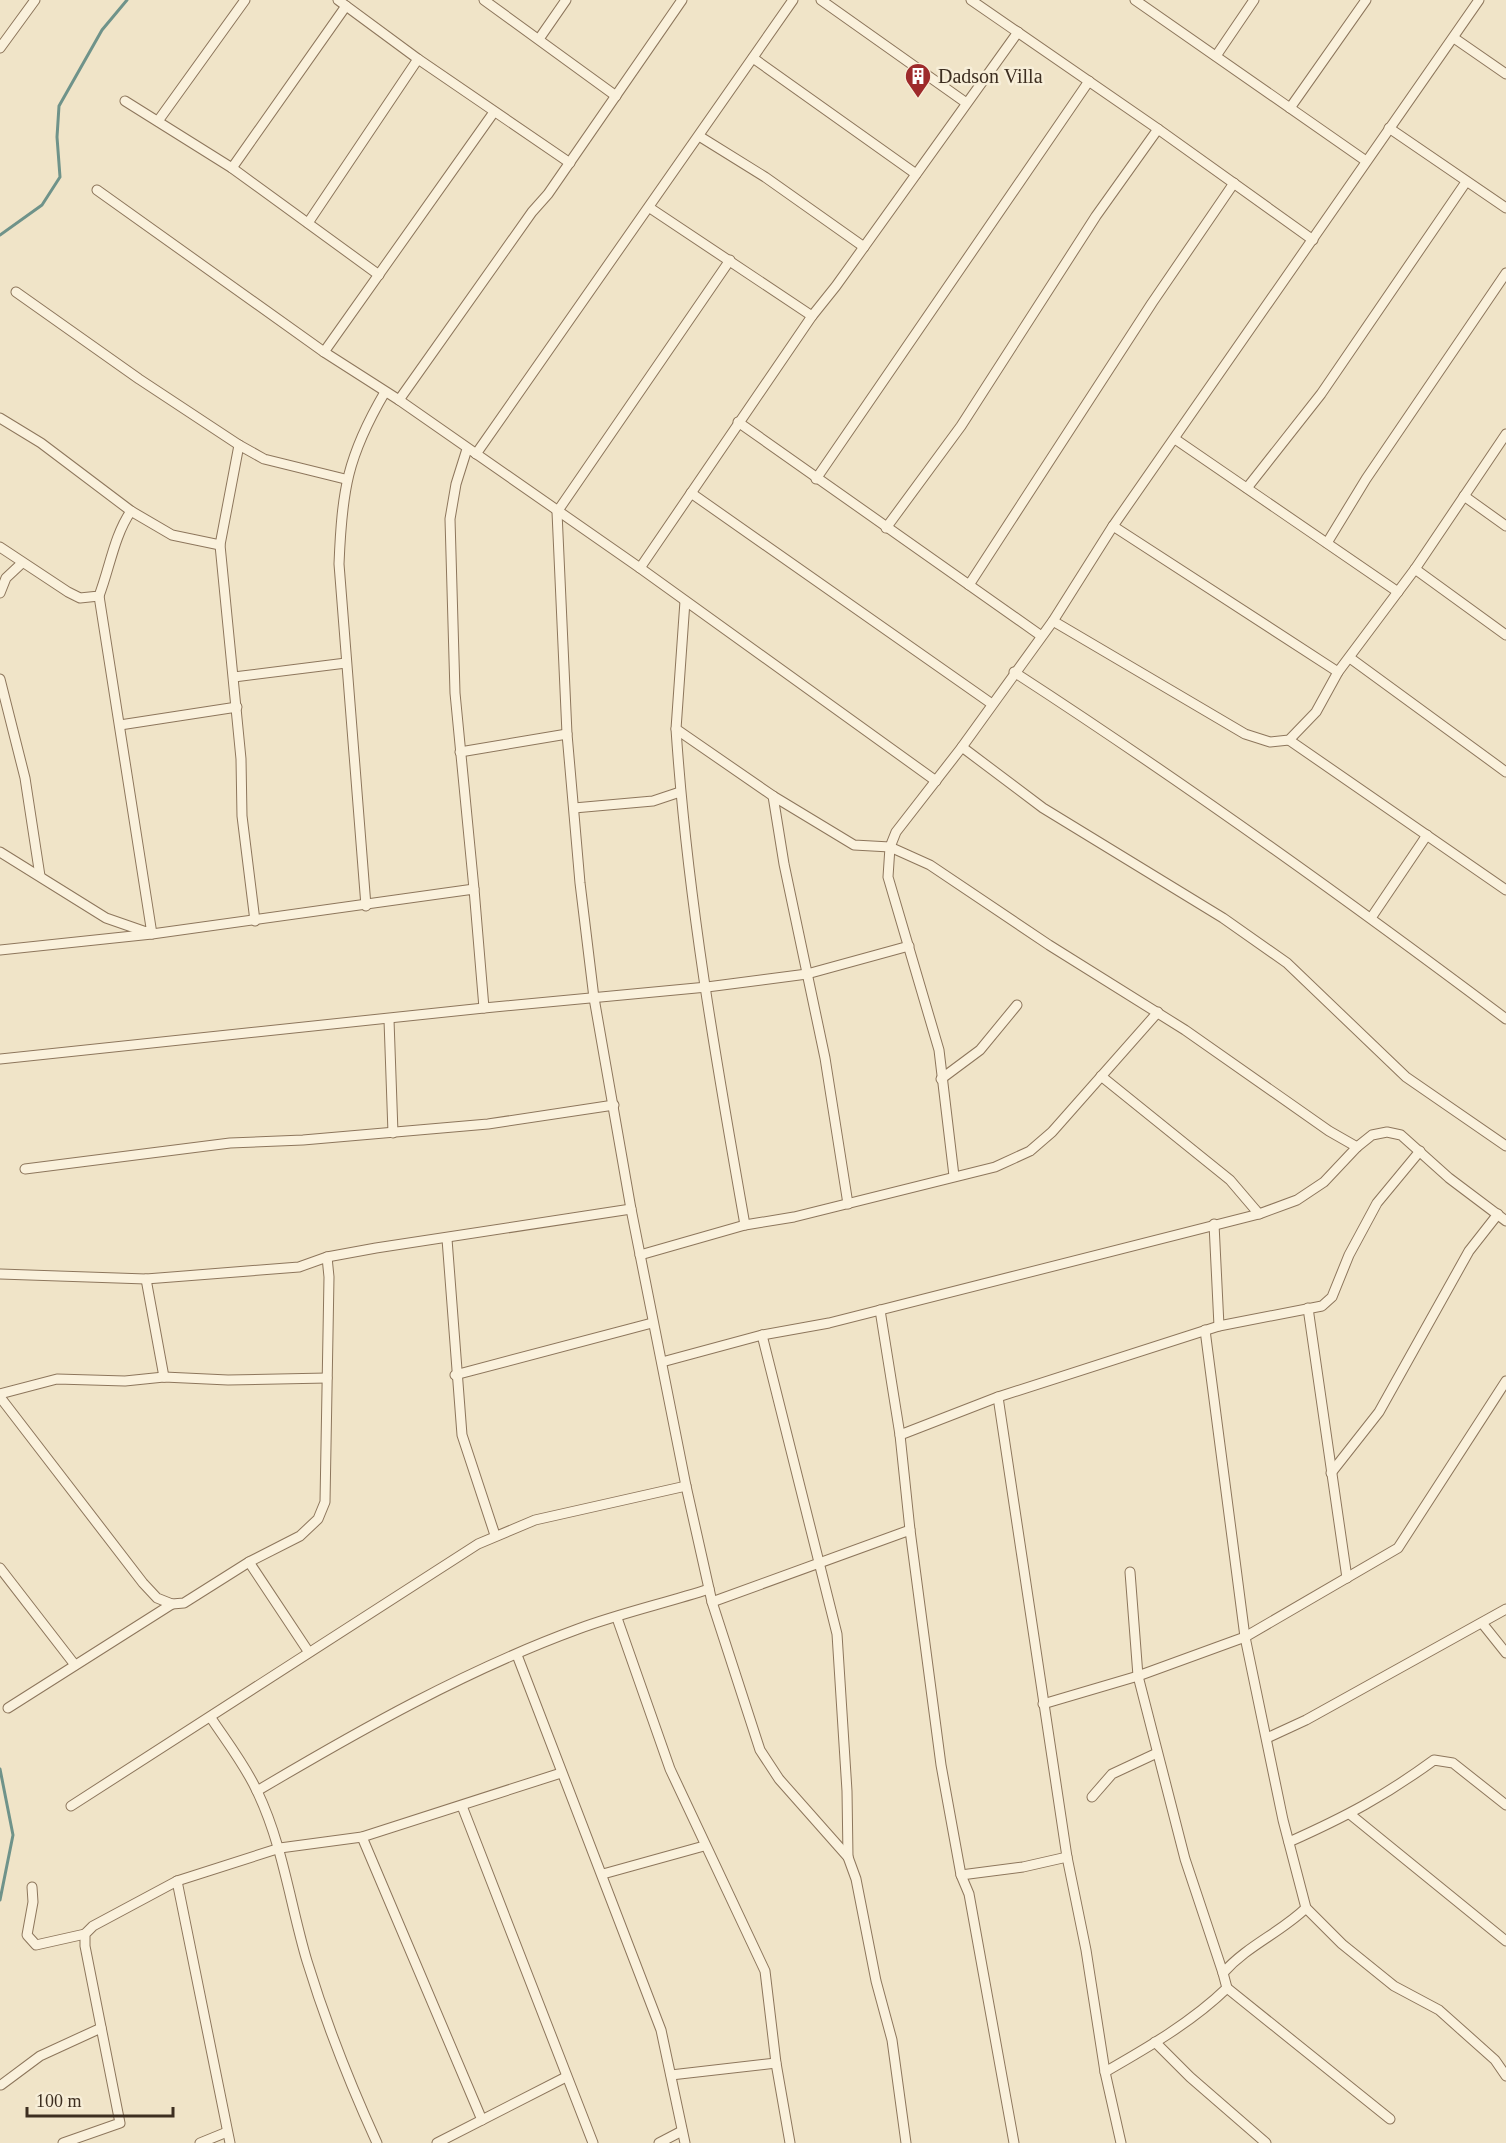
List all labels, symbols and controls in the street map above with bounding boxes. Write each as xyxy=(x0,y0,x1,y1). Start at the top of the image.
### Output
building icon: Dadson Villa xyxy=(903,61,933,99)
place label: Dadson Villa xyxy=(938,65,1043,87)
scale bar xyxy=(27,2080,172,2118)
text: 100 m xyxy=(36,2091,82,2111)

